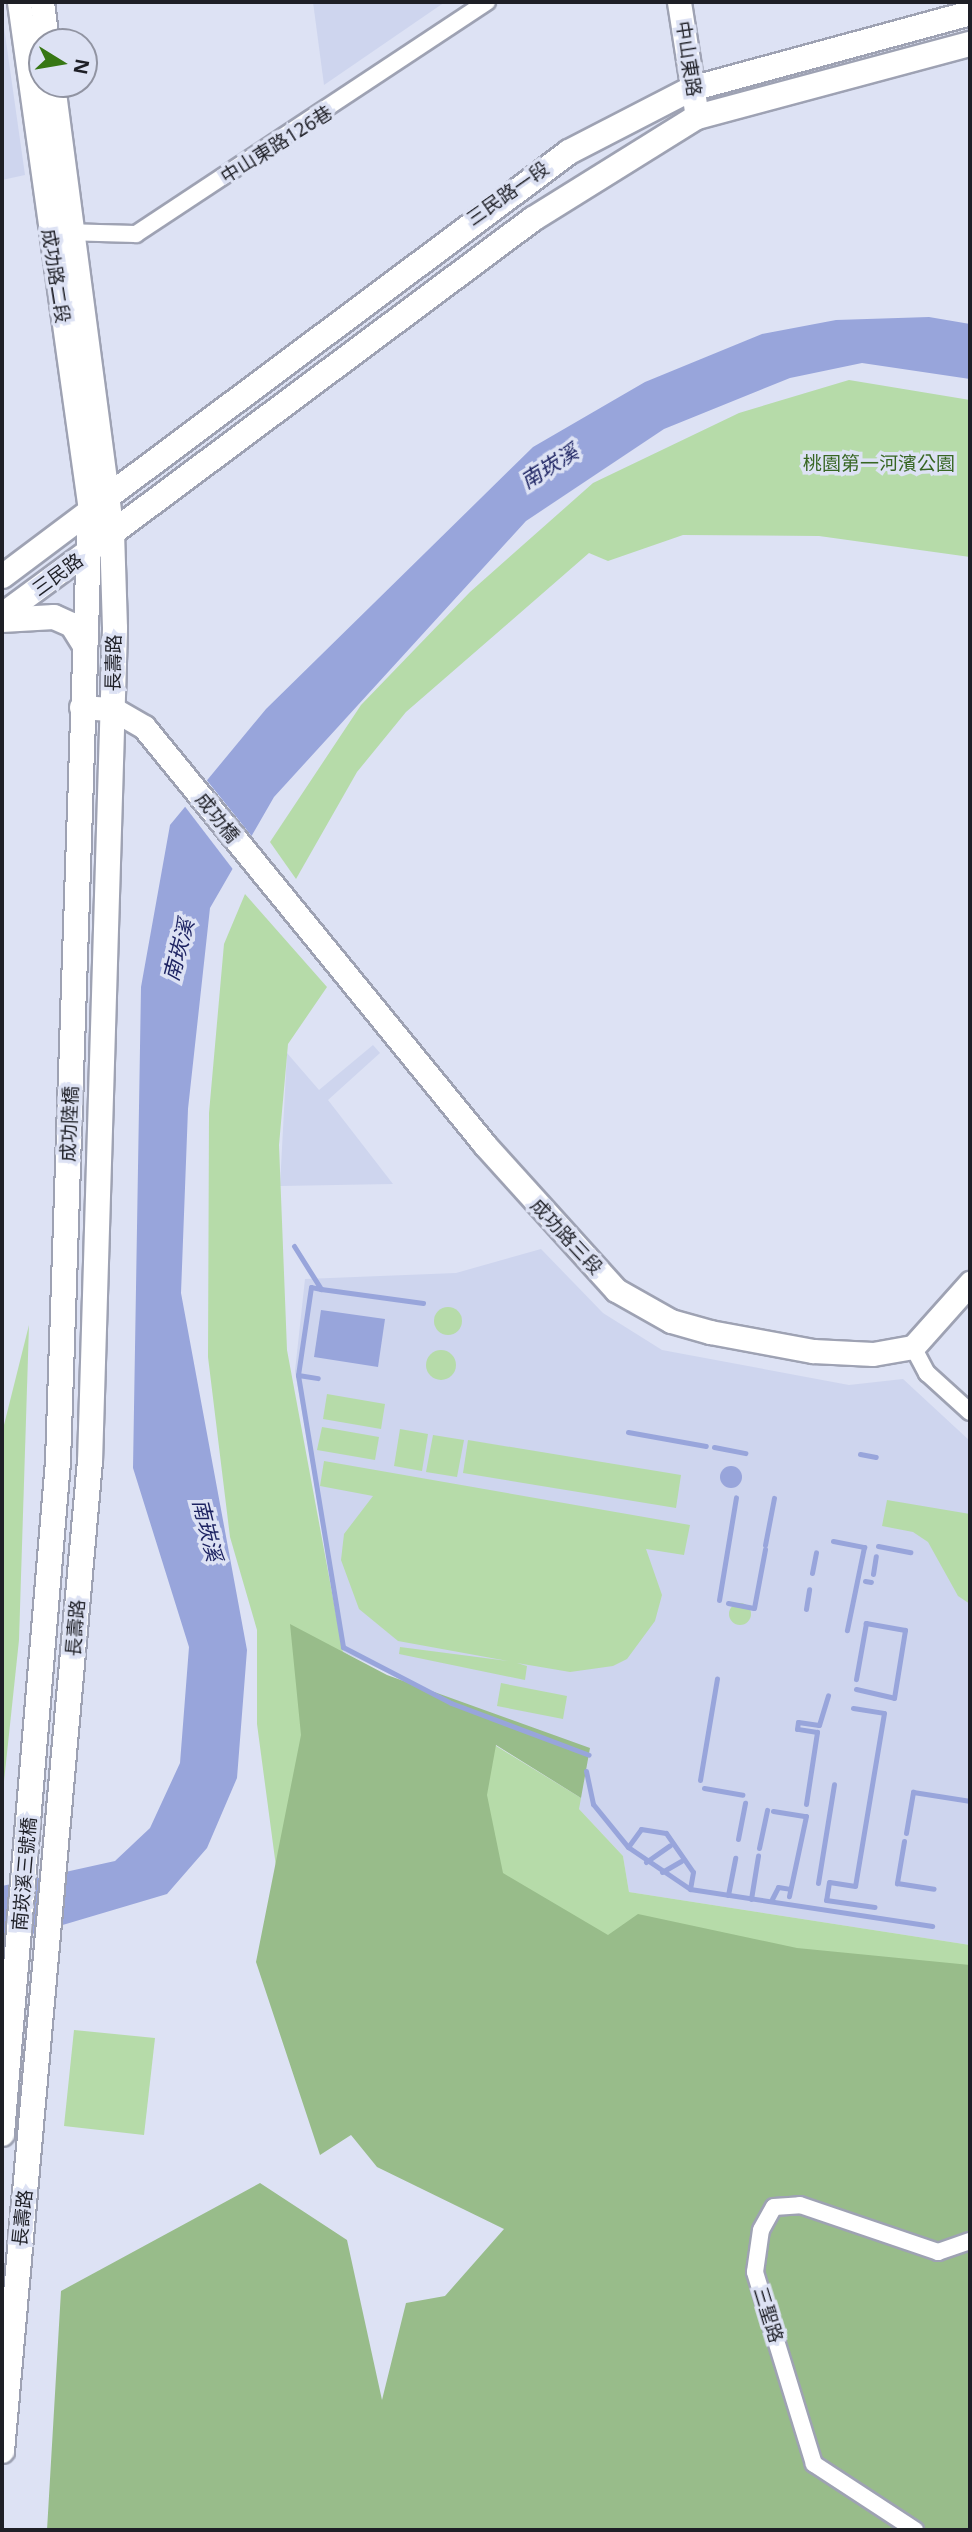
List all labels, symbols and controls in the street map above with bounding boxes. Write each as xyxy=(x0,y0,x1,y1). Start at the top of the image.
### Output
street label: 中山東路 xyxy=(671,20,705,98)
north arrow xyxy=(28,28,98,98)
text: N xyxy=(67,57,96,77)
street label: 中山東路126巷 xyxy=(217,102,337,188)
street label: 三民路一段 xyxy=(463,157,553,231)
street label: 成功路二段 xyxy=(36,227,74,325)
water label: 南崁溪 xyxy=(516,439,582,493)
park label: 桃園第一河濱公園 xyxy=(803,453,955,475)
street label: 三民路 xyxy=(28,549,88,601)
street label: 長壽路 xyxy=(102,634,126,692)
street label: 成功橋 xyxy=(190,789,244,847)
water label: 南崁溪 xyxy=(158,916,198,984)
street label: 成功陸橋 xyxy=(57,1086,83,1162)
street label: 成功路三段 xyxy=(525,1194,607,1280)
water label: 南崁溪 xyxy=(188,1496,228,1564)
street label: 長壽路 xyxy=(62,1599,90,1657)
street label: 南崁溪三號橋 xyxy=(9,1816,41,1932)
street label: 長壽路 xyxy=(9,2188,37,2248)
street label: 三聖路 xyxy=(749,2284,787,2346)

